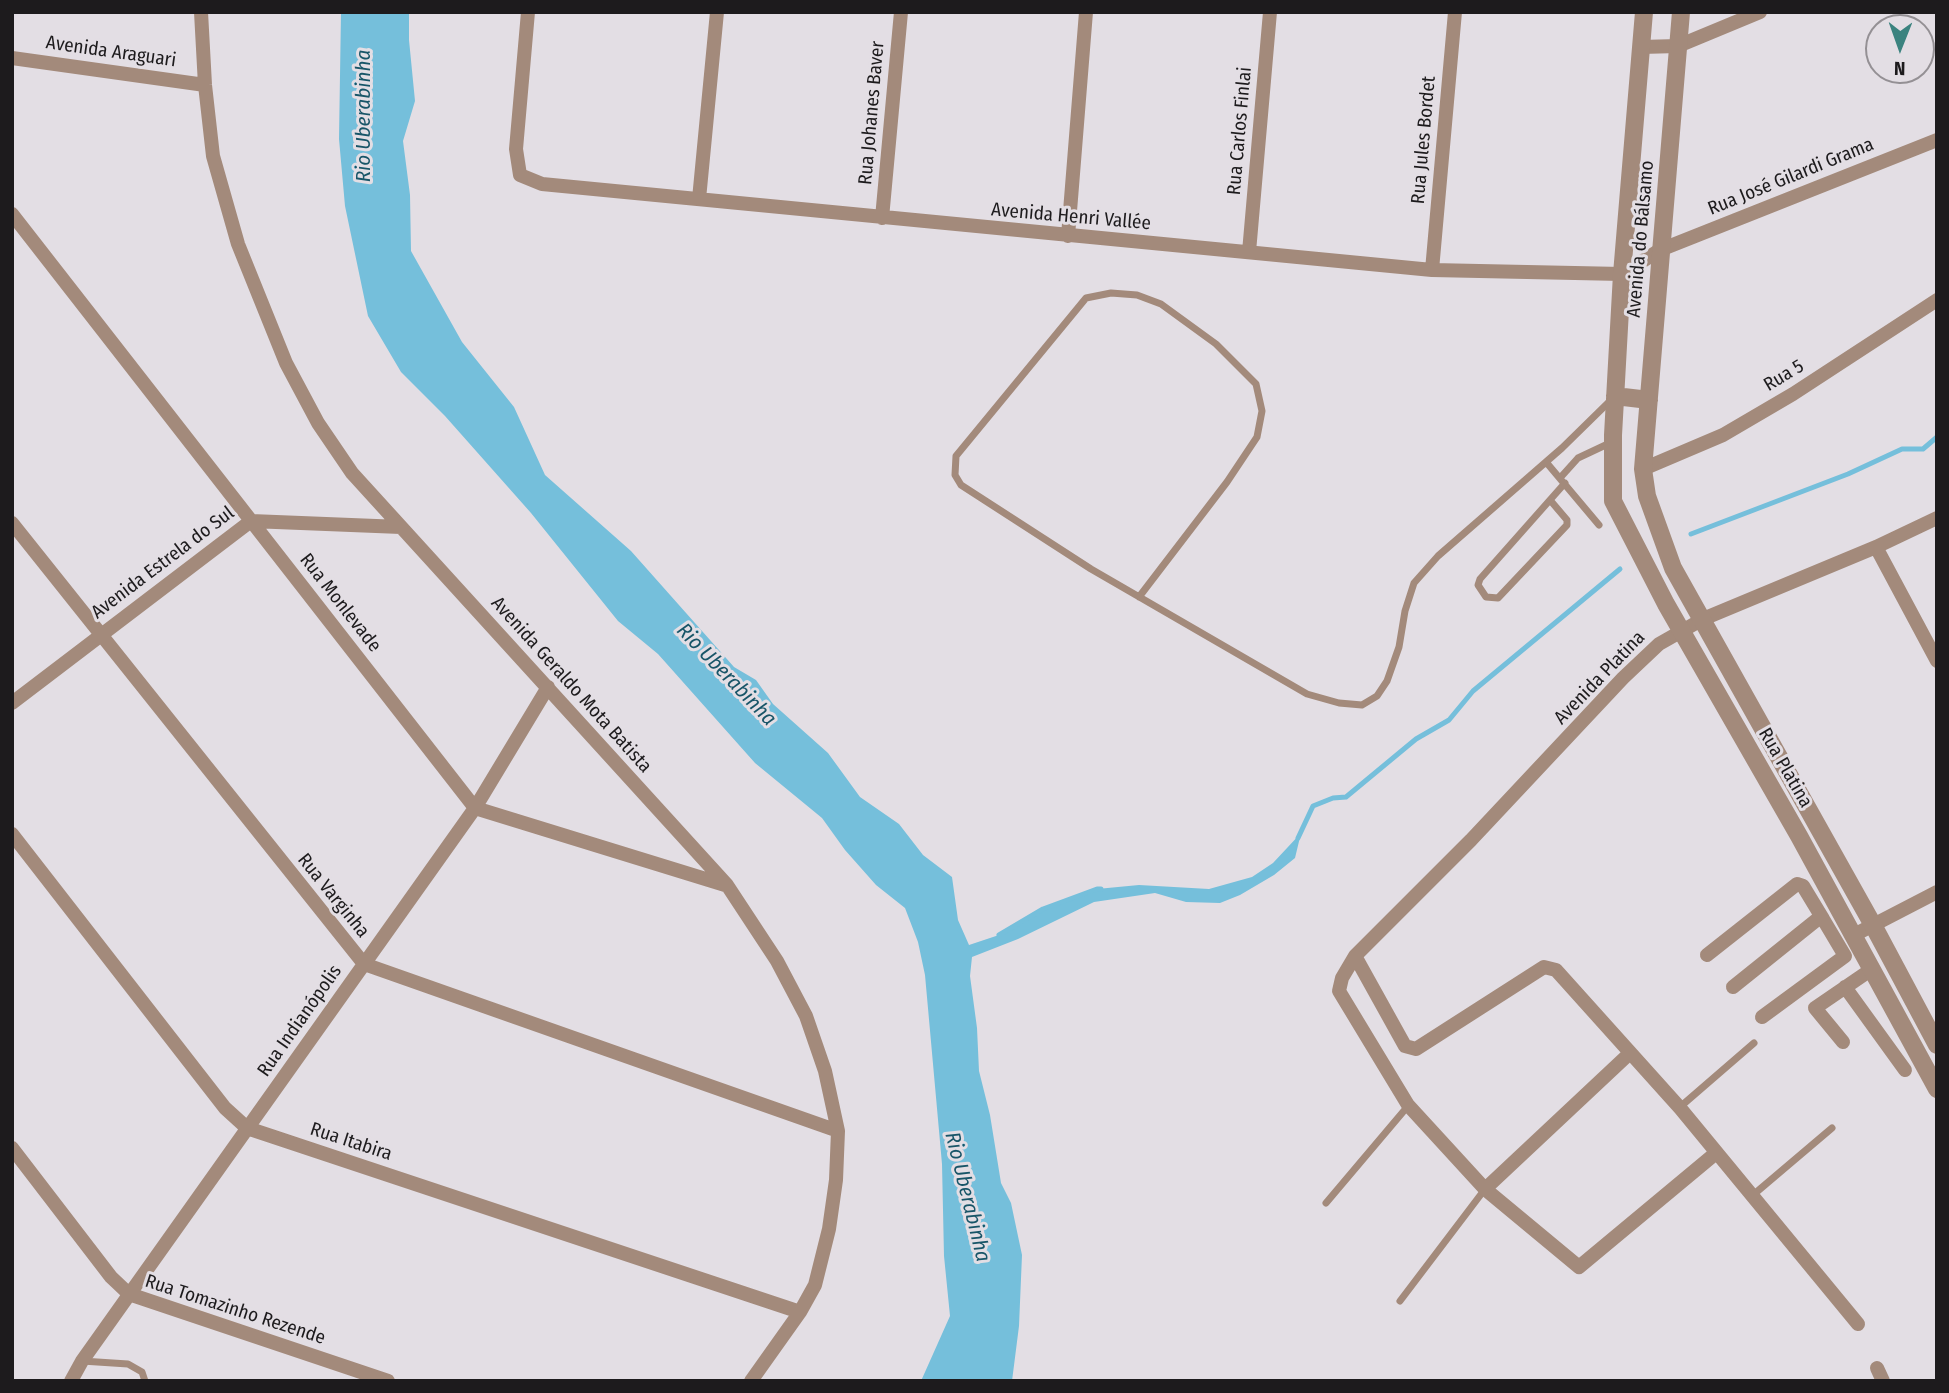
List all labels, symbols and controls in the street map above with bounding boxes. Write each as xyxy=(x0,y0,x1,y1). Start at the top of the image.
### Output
north arrow xyxy=(1865,14,1935,84)
street label: Avenida Araguari xyxy=(45,32,177,72)
street label: Rua Johanes Baver xyxy=(854,40,890,186)
water label: Rio Uberabinha xyxy=(351,50,377,182)
text: N xyxy=(1894,57,1906,80)
street label: Rua Carlos Finlai xyxy=(1223,66,1257,196)
street label: Rua Jules Bordet xyxy=(1407,75,1441,205)
street label: Rua José Gilardi Grama xyxy=(1705,133,1877,221)
street label: Avenida do Bálsamo xyxy=(1623,160,1659,318)
street label: Avenida Henri Vallée xyxy=(990,199,1152,235)
street label: Rua 5 xyxy=(1760,355,1808,397)
street label: Avenida Estrela do Sul xyxy=(87,502,239,624)
street label: Rua Monlevade xyxy=(294,549,386,657)
street label: Avenida Geraldo Mota Batista xyxy=(486,592,656,778)
water label: Rio Uberabinha xyxy=(671,619,781,731)
street label: Avenida Platina xyxy=(1550,627,1650,729)
street label: Rua Platina xyxy=(1753,724,1817,812)
street label: Rua Varginha xyxy=(292,849,374,943)
street label: Rua Indianópolis xyxy=(253,961,347,1081)
street label: Rua Itabira xyxy=(307,1118,395,1166)
water label: Rio Uberabinha xyxy=(939,1130,995,1264)
street label: Rua Tomazinho Rezende xyxy=(142,1270,328,1350)

